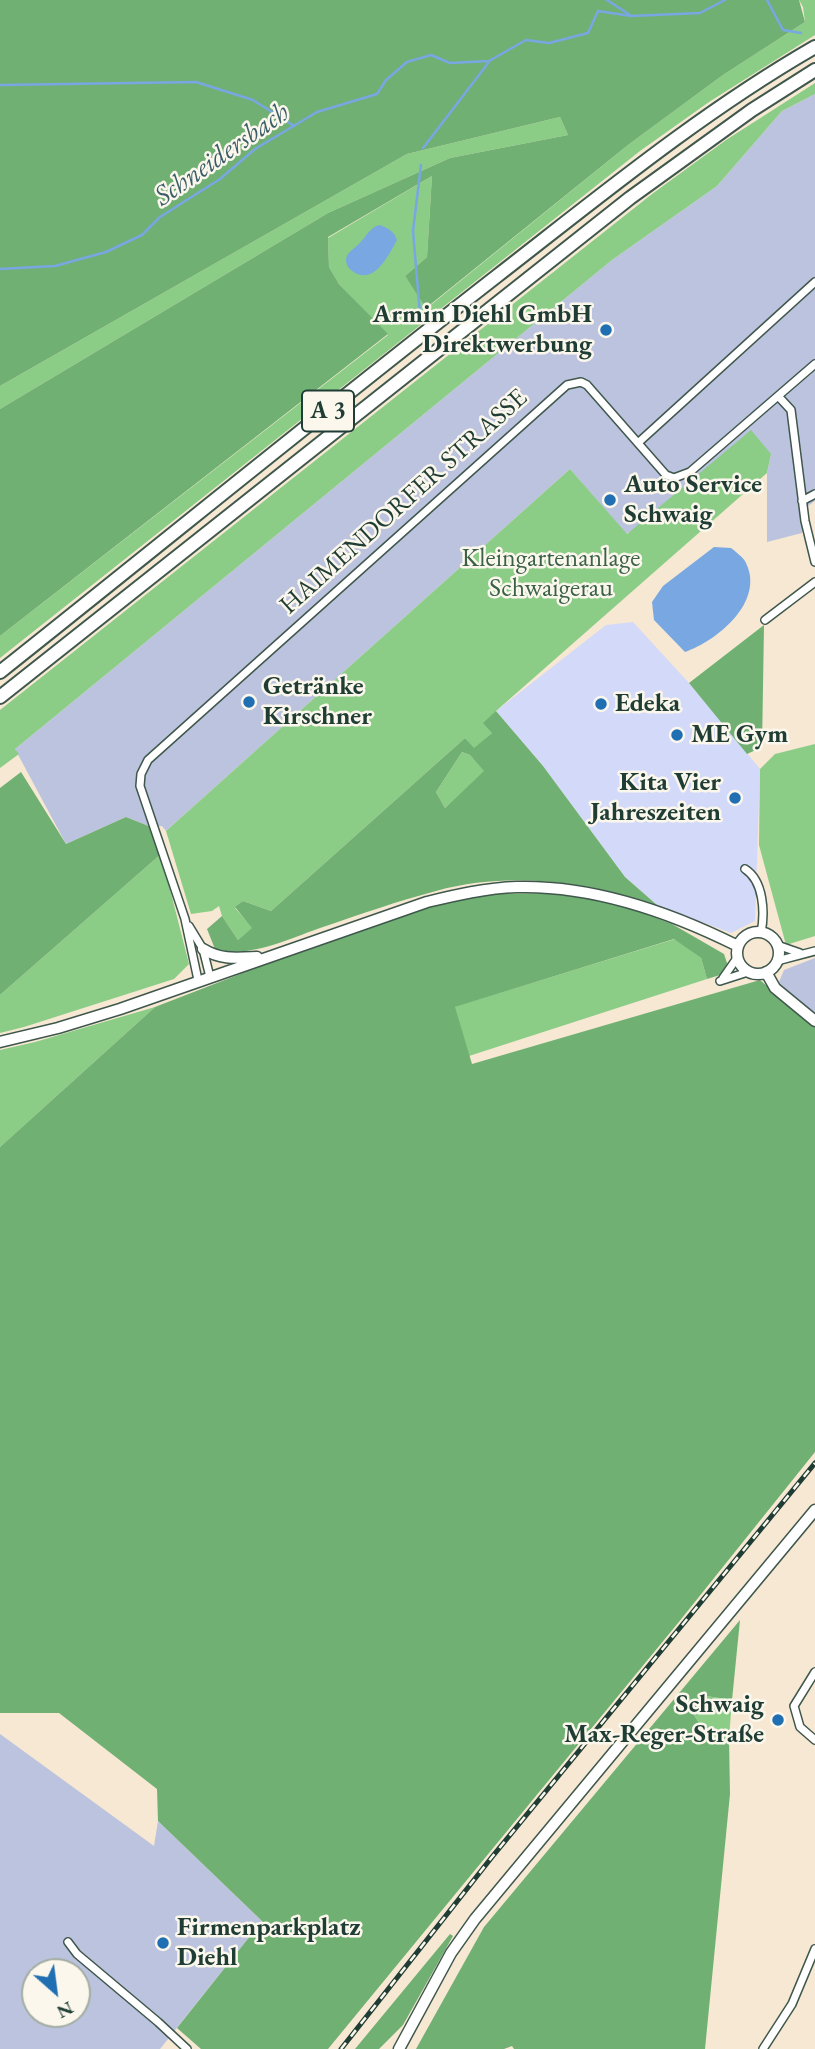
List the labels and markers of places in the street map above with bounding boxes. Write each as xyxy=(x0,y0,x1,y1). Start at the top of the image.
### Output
place label: Armin Diehl GmbH Direktwerbung xyxy=(372,299,592,360)
marker: Armin Diehl GmbH Direktwerbung xyxy=(598,322,614,338)
place label: Auto Service Schwaig xyxy=(624,469,762,530)
marker: Auto Service Schwaig xyxy=(602,492,618,508)
place label: Getränke Kirschner xyxy=(263,671,372,732)
place label: Edeka xyxy=(615,688,680,720)
marker: Getränke Kirschner xyxy=(241,694,257,710)
marker: Edeka xyxy=(593,696,609,712)
place label: ME Gym xyxy=(691,719,788,751)
marker: ME Gym xyxy=(669,727,685,743)
place label: Kita Vier Jahreszeiten xyxy=(590,767,721,828)
marker: Kita Vier Jahreszeiten xyxy=(727,790,743,806)
place label: Schwaig Max-Reger-Straße xyxy=(564,1689,764,1750)
marker: Schwaig Max-Reger-Straße xyxy=(770,1712,786,1728)
place label: Firmenparkplatz Diehl xyxy=(177,1912,361,1974)
marker: Firmenparkplatz Diehl xyxy=(155,1935,171,1951)

